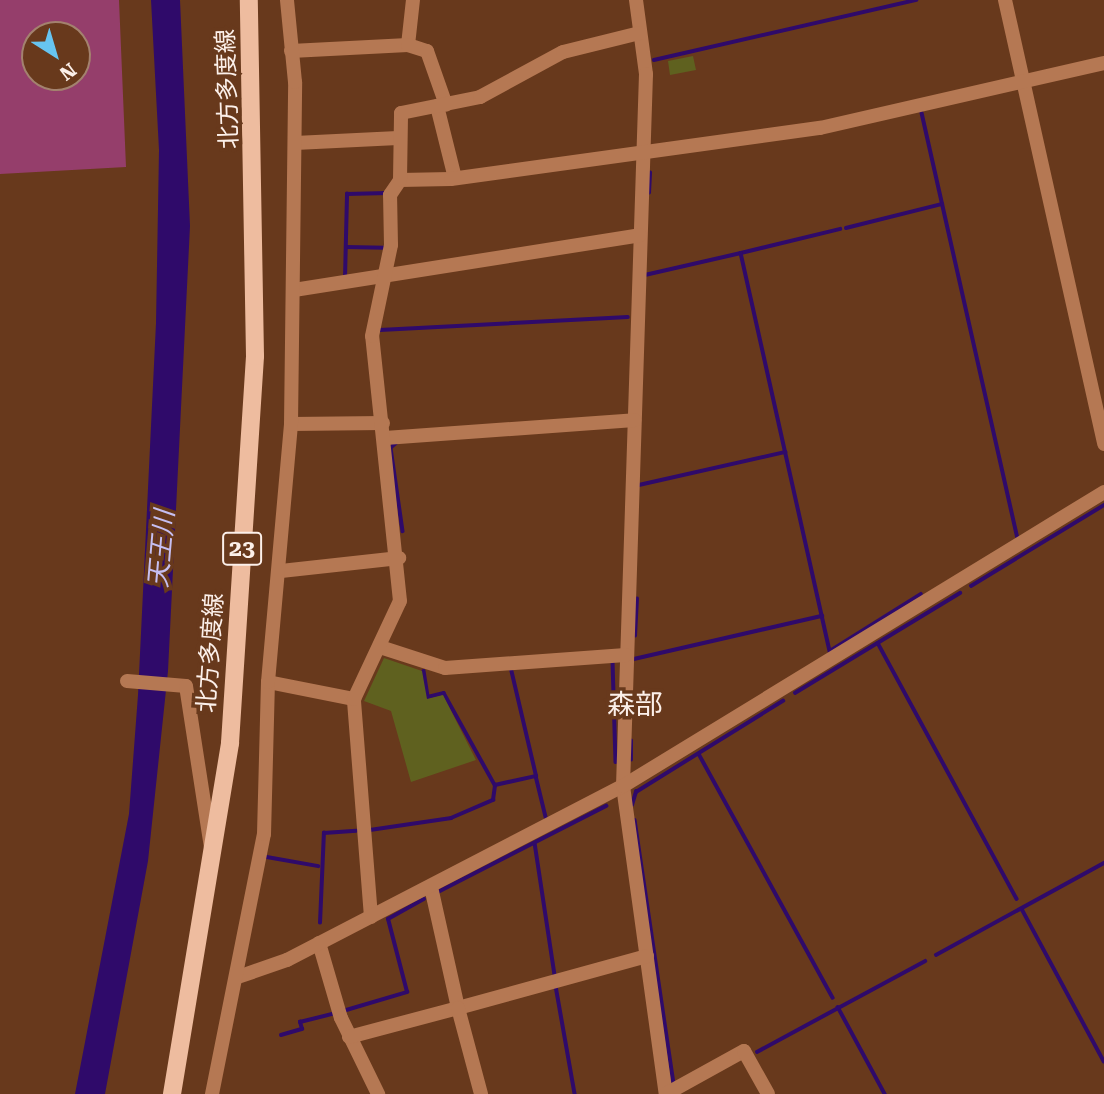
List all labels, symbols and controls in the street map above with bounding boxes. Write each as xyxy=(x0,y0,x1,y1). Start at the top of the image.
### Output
north arrow xyxy=(21,21,91,91)
street label: 北方多度線 xyxy=(212,29,244,149)
text: N xyxy=(55,58,81,85)
water label: 天王川 xyxy=(143,509,181,589)
road number: 23 xyxy=(221,530,263,568)
street label: 北方多度線 xyxy=(192,592,230,714)
district label: 森部 xyxy=(607,688,663,722)

